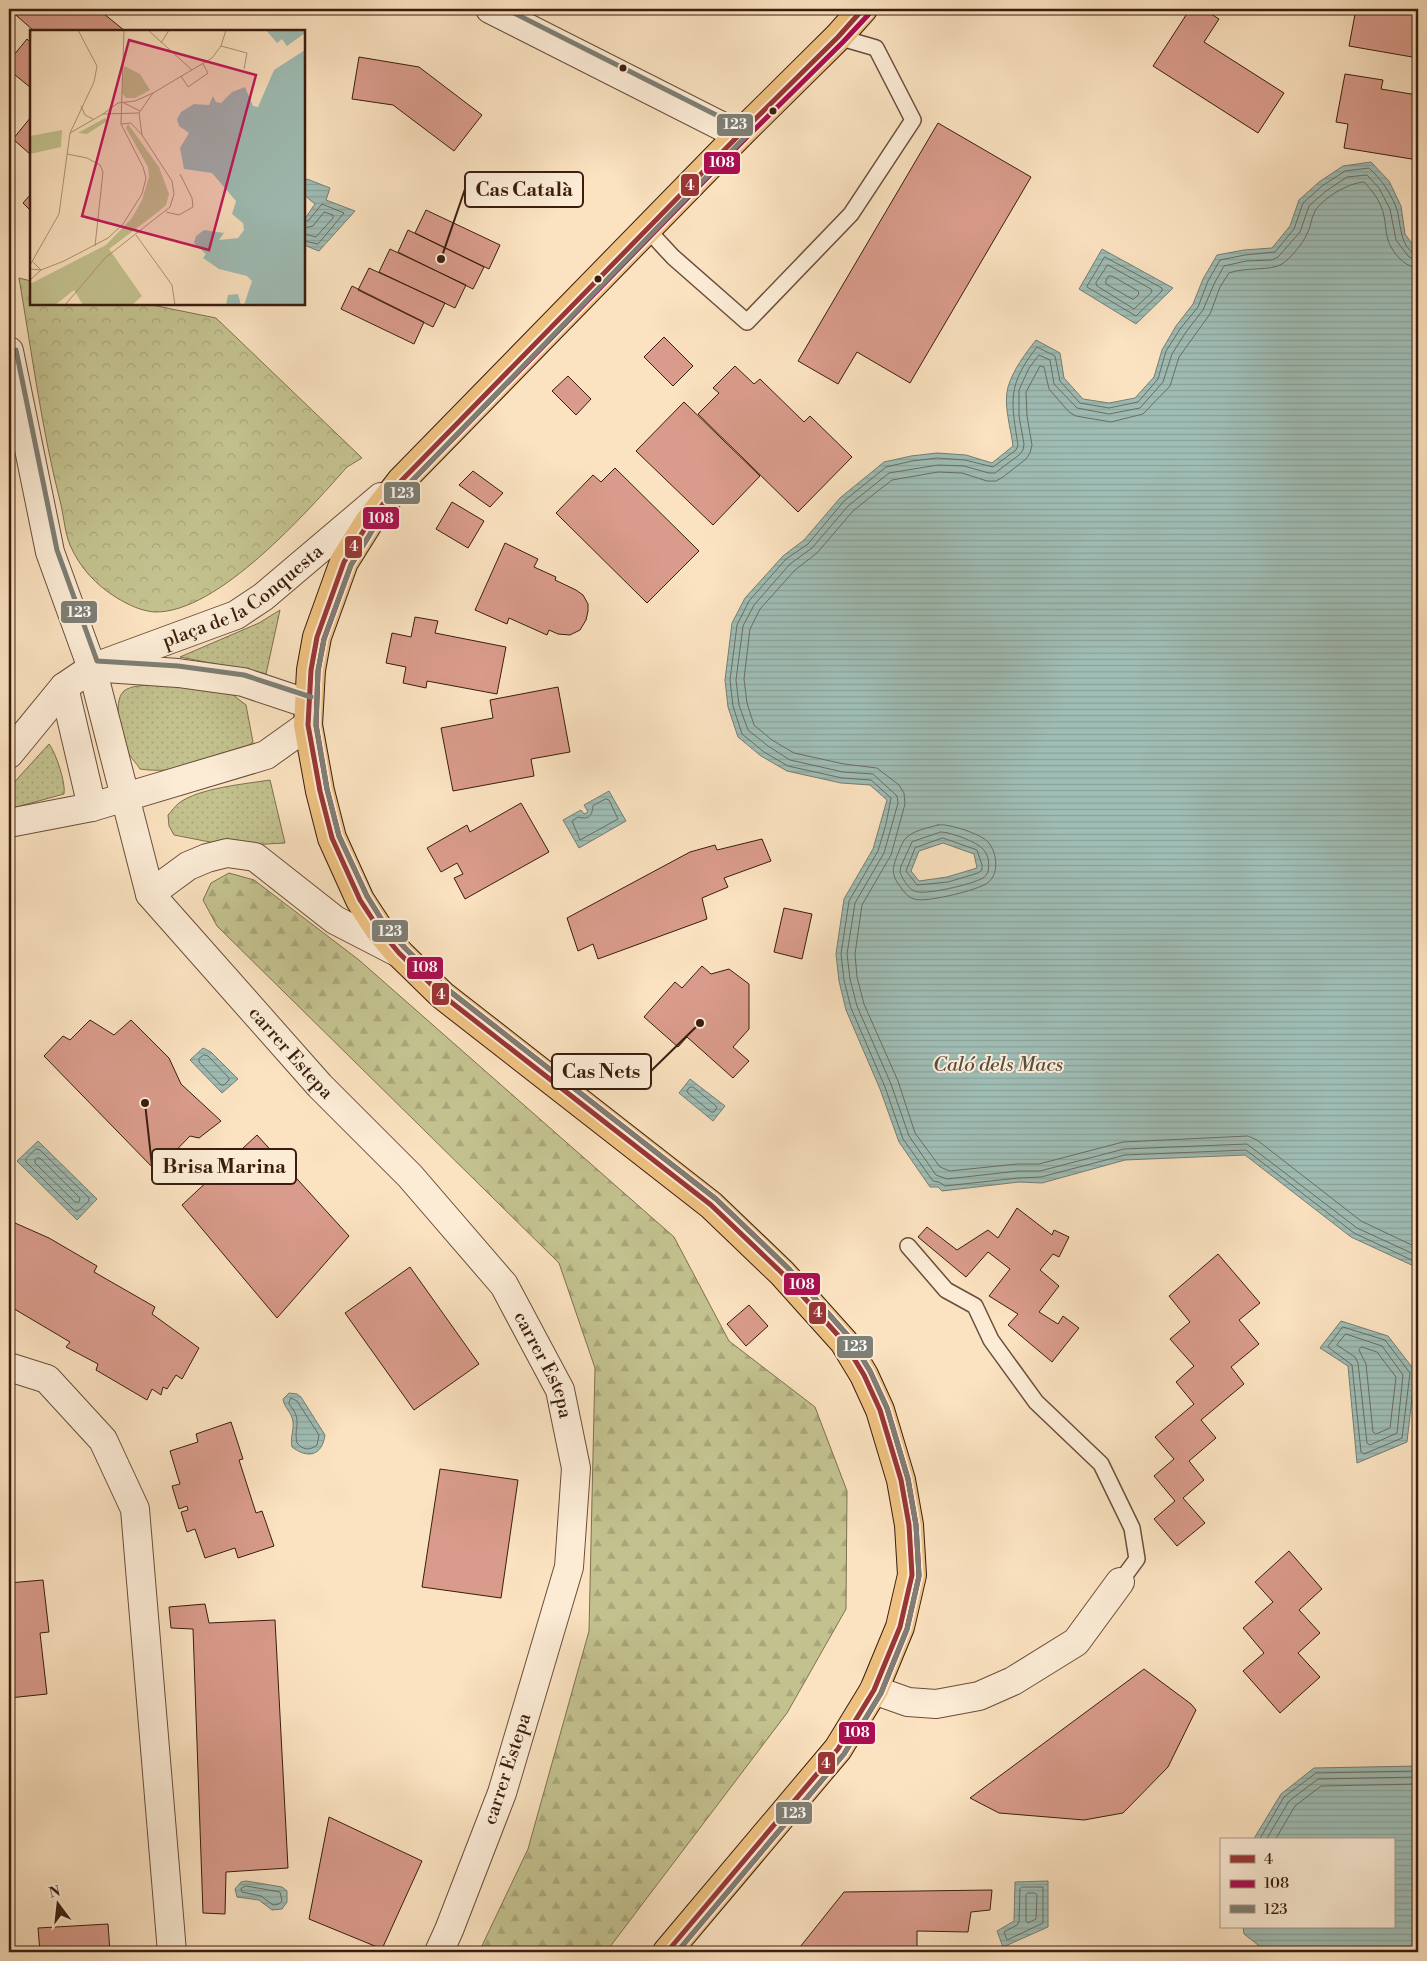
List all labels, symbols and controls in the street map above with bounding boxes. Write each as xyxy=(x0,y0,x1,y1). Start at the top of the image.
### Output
inset map xyxy=(30,30,305,305)
unlabelled marker xyxy=(618,63,628,73)
unlabelled marker xyxy=(768,106,778,116)
line badge: 123 xyxy=(716,113,754,137)
text: 123 xyxy=(723,116,747,134)
line badge: 108 xyxy=(703,151,741,175)
text: 108 xyxy=(709,154,735,172)
callout: Cas Català xyxy=(465,172,583,207)
line badge: 4 xyxy=(680,173,700,197)
text: 4 xyxy=(685,177,695,195)
text: Cas Català xyxy=(475,178,573,203)
unlabelled marker xyxy=(593,274,603,284)
line badge: 123 xyxy=(383,481,421,505)
text: 123 xyxy=(390,485,414,503)
line badge: 108 xyxy=(362,506,400,530)
text: 108 xyxy=(368,510,394,528)
line badge: 4 xyxy=(344,535,363,559)
text: 4 xyxy=(349,538,359,556)
street label: plaça de la Conquesta xyxy=(159,539,328,653)
line badge: 123 xyxy=(60,600,98,624)
text: 123 xyxy=(67,604,91,622)
line badge: 123 xyxy=(371,919,409,943)
text: 123 xyxy=(378,923,402,941)
line badge: 108 xyxy=(406,956,444,980)
text: 108 xyxy=(412,959,438,977)
line badge: 4 xyxy=(431,982,450,1006)
text: 4 xyxy=(436,986,446,1004)
street label: carrer Estepa xyxy=(243,1001,338,1104)
water label: Caló dels Macs xyxy=(933,1053,1064,1078)
callout: Cas Nets xyxy=(552,1054,651,1089)
text: Cas Nets xyxy=(562,1060,640,1085)
callout: Brisa Marina xyxy=(152,1149,296,1184)
text: Brisa Marina xyxy=(162,1155,286,1180)
line badge: 108 xyxy=(783,1272,821,1296)
text: 108 xyxy=(789,1276,815,1294)
line badge: 4 xyxy=(808,1301,827,1325)
text: 4 xyxy=(813,1304,823,1322)
street label: carrer Estepa xyxy=(508,1307,578,1421)
line badge: 123 xyxy=(836,1335,874,1359)
text: 123 xyxy=(843,1338,867,1356)
street label: carrer Estepa xyxy=(478,1710,536,1828)
line badge: 108 xyxy=(838,1721,876,1745)
text: 108 xyxy=(844,1724,870,1742)
line badge: 4 xyxy=(817,1751,836,1775)
text: 4 xyxy=(821,1755,831,1773)
line badge: 123 xyxy=(775,1801,813,1825)
text: 123 xyxy=(782,1805,806,1823)
legend xyxy=(1220,1838,1394,1928)
text: 4 xyxy=(1264,1850,1273,1869)
text: 108 xyxy=(1264,1874,1289,1893)
north arrow xyxy=(32,1878,82,1928)
text: N xyxy=(47,1882,63,1903)
text: 123 xyxy=(1264,1900,1288,1919)

